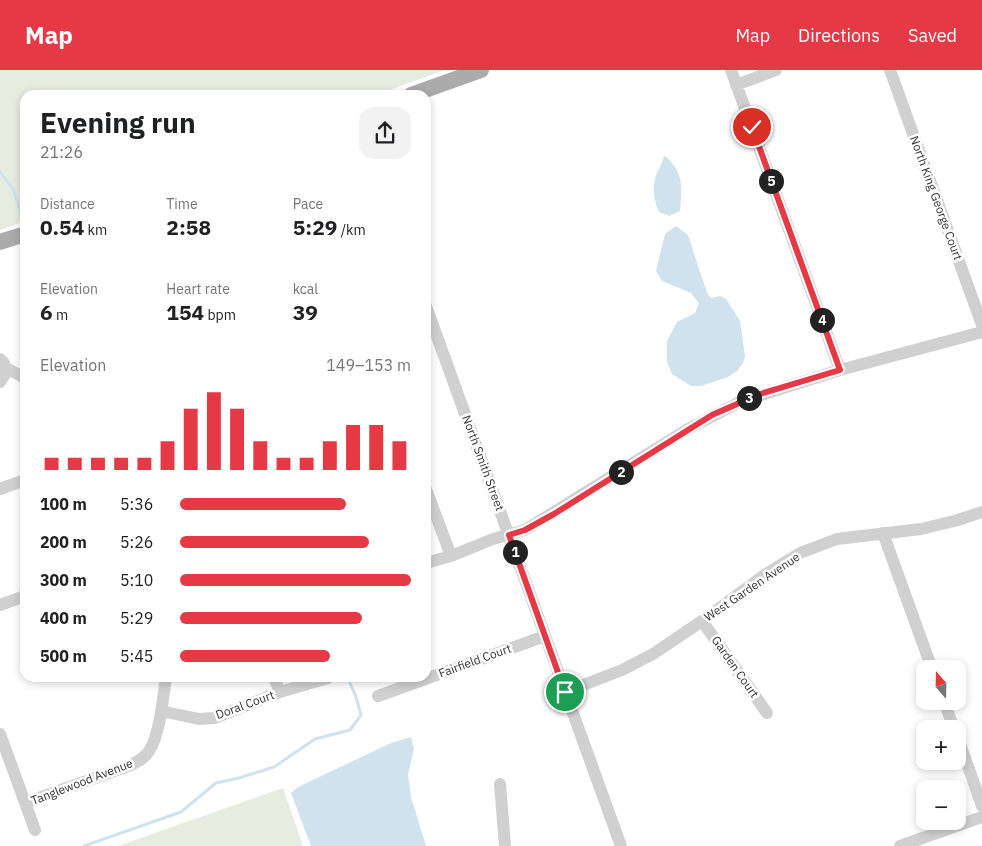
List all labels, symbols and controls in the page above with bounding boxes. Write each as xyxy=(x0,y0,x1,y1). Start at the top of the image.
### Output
text: Map xyxy=(25,19,73,51)
text: Map xyxy=(735,24,770,47)
text: Directions xyxy=(798,24,880,47)
text: Saved xyxy=(908,24,957,47)
text: Evening run xyxy=(40,104,196,141)
pin xyxy=(731,106,773,148)
button: share xyxy=(359,107,411,159)
icon: check xyxy=(738,113,766,141)
street label: North King George Court xyxy=(907,134,966,262)
text: 21:26 xyxy=(40,142,83,162)
pin: 5 xyxy=(758,168,784,194)
text: 5 xyxy=(767,172,776,190)
text: Distance xyxy=(40,195,95,213)
text: Time xyxy=(166,195,198,213)
text: Pace xyxy=(293,195,323,213)
text: 0.54 xyxy=(40,213,84,241)
text: 2:58 xyxy=(166,213,211,241)
text: 5:29 xyxy=(293,213,337,241)
text: km xyxy=(84,221,107,239)
text: /km xyxy=(337,221,366,239)
text: Elevation xyxy=(40,280,98,298)
text: Heart rate xyxy=(166,280,230,298)
text: kcal xyxy=(293,280,318,298)
text: 6 xyxy=(40,298,53,326)
text: 154 xyxy=(166,298,204,326)
text: 39 xyxy=(293,298,318,326)
text: m xyxy=(53,306,68,324)
text: bpm xyxy=(204,306,236,324)
pin: 4 xyxy=(810,308,834,332)
text: 4 xyxy=(818,311,827,329)
text: Elevation xyxy=(40,355,106,375)
text: 149–153 m xyxy=(326,355,411,375)
pin: 3 xyxy=(736,386,762,410)
text: 3 xyxy=(745,389,754,407)
street label: North Smith Street xyxy=(459,413,508,513)
pin: 2 xyxy=(608,460,634,484)
text: 2 xyxy=(617,463,626,481)
text: 100 m xyxy=(40,494,87,514)
text: 5:36 xyxy=(120,494,153,514)
text: 200 m xyxy=(40,532,87,552)
text: 5:26 xyxy=(120,532,153,552)
pin: 1 xyxy=(502,540,528,564)
text: 1 xyxy=(511,543,520,561)
street label: West Garden Avenue xyxy=(701,549,803,624)
text: 300 m xyxy=(40,570,87,590)
text: 5:10 xyxy=(120,570,153,590)
text: 400 m xyxy=(40,608,87,628)
text: 5:29 xyxy=(120,608,153,628)
street label: Garden Court xyxy=(709,633,762,700)
street label: Fairfield Court xyxy=(436,640,513,681)
text: 500 m xyxy=(40,646,87,666)
text: 5:45 xyxy=(120,646,153,666)
north arrow xyxy=(916,660,966,710)
map controls xyxy=(916,660,966,830)
pin xyxy=(544,671,586,713)
icon: arrive xyxy=(551,678,579,706)
street label: Doral Court xyxy=(213,687,276,722)
button: + xyxy=(916,720,966,770)
street label: Tanglewood Avenue xyxy=(29,755,135,808)
button: − xyxy=(916,780,966,830)

